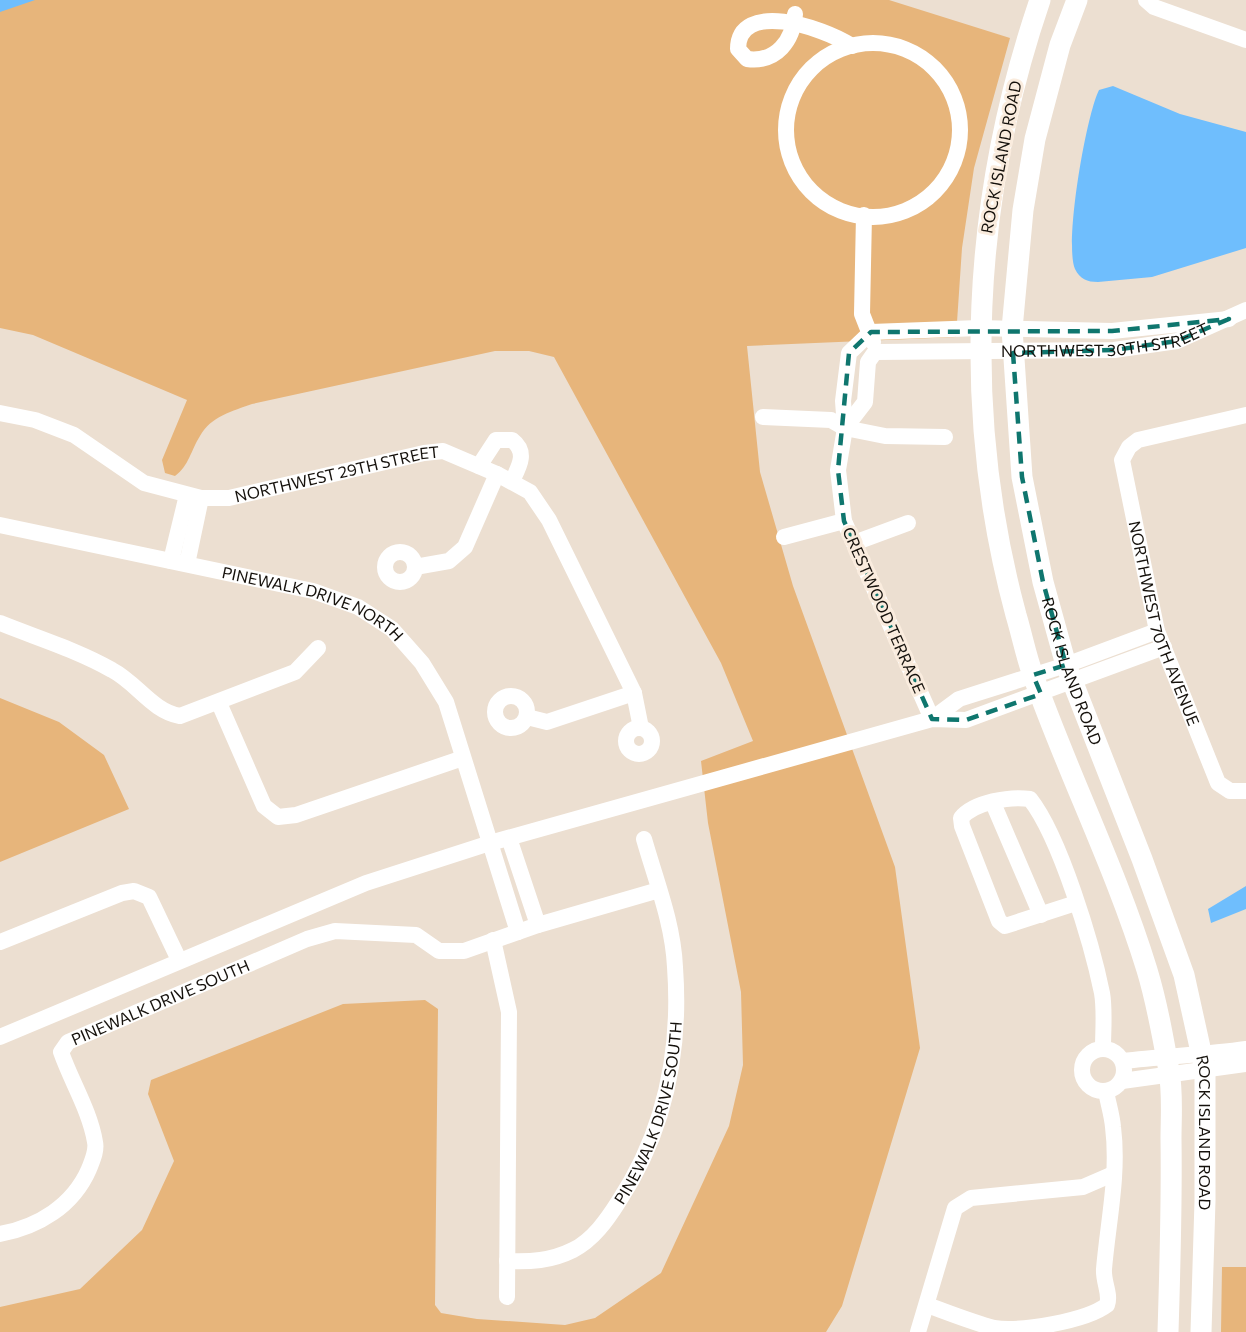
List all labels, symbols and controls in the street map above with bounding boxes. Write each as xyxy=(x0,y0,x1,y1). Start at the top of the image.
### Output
street label: ROCK ISLAND ROAD xyxy=(976,79,1025,235)
street label: NORTHWEST 30TH STREET xyxy=(1001,318,1211,360)
street label: NORTHWEST 29TH STREET xyxy=(233,441,440,505)
street label: NORTHWEST 70TH AVENUE xyxy=(1126,519,1204,728)
street label: CRESTWOOD TERRACE xyxy=(839,524,930,696)
street label: PINEWALK DRIVE NORTH xyxy=(220,562,408,644)
street label: ROCK ISLAND ROAD xyxy=(1039,595,1106,748)
street label: PINEWALK DRIVE SOUTH xyxy=(68,955,252,1049)
street label: PINEWALK DRIVE SOUTH xyxy=(610,1021,685,1207)
street label: ROCK ISLAND ROAD xyxy=(1193,1053,1215,1211)

